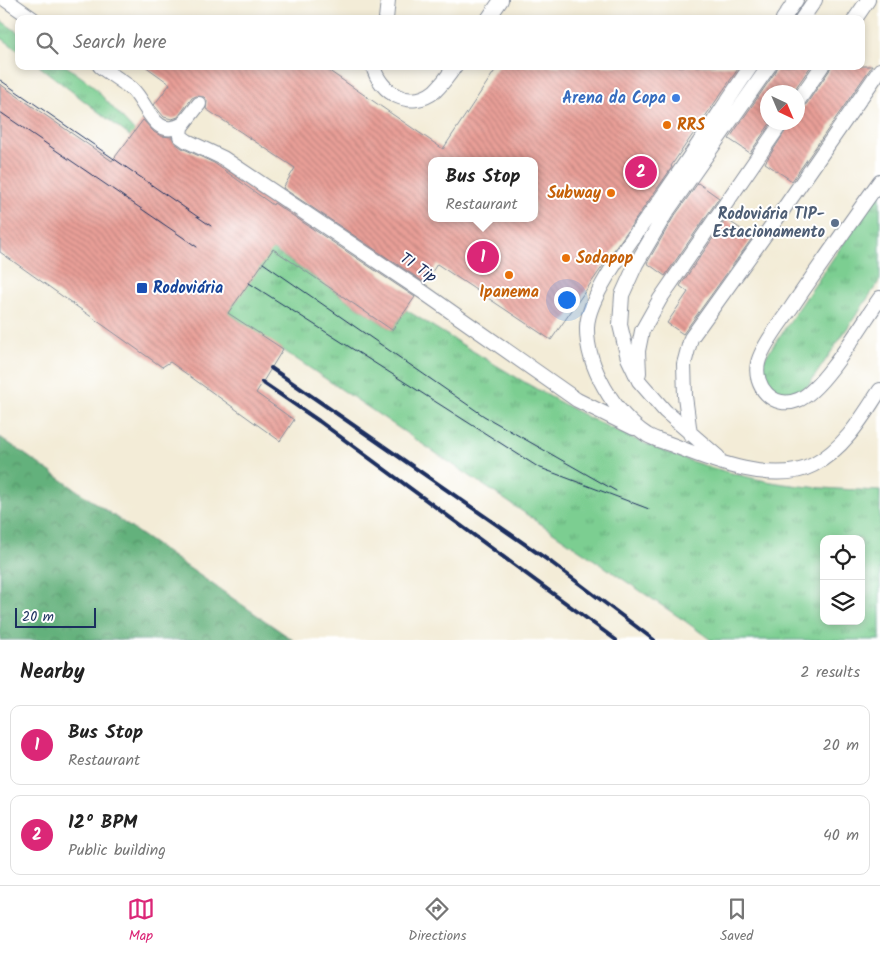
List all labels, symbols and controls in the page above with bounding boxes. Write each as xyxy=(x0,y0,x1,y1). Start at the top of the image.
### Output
search box xyxy=(15,15,865,70)
text: Search here xyxy=(73,28,167,58)
icon: search xyxy=(33,29,61,57)
north arrow xyxy=(760,85,805,130)
place label: Arena da Copa xyxy=(562,86,666,111)
marker: Arena da Copa xyxy=(670,92,682,104)
place label: RRS xyxy=(677,113,705,138)
marker: RRS xyxy=(661,119,673,131)
pin: 2 xyxy=(625,153,657,191)
popup xyxy=(428,157,538,222)
text: Bus Stop xyxy=(445,162,521,192)
place label: Subway xyxy=(547,181,602,206)
marker: Subway xyxy=(605,187,617,199)
text: Restaurant xyxy=(445,192,518,217)
place label: Rodoviária TIP- Estacionamento xyxy=(713,202,825,245)
marker: Rodoviária TIP- Estacionamento xyxy=(829,217,841,229)
pin: 1 xyxy=(467,238,499,276)
street label: TI Tip xyxy=(394,246,442,290)
place label: Sodapop xyxy=(576,246,634,271)
marker: Sodapop xyxy=(560,252,572,264)
marker: Ipanema xyxy=(503,269,515,281)
place label: Rodoviária xyxy=(153,276,223,301)
place label: Ipanema xyxy=(479,280,539,305)
marker: Rodoviária xyxy=(135,281,149,295)
your location xyxy=(554,287,580,313)
map controls xyxy=(820,535,865,625)
button: locate xyxy=(820,535,865,580)
button: layers xyxy=(820,580,865,625)
scale bar xyxy=(15,605,96,628)
text: 20 m xyxy=(22,606,54,628)
text: Nearby xyxy=(20,656,85,689)
text: 2 results xyxy=(800,660,860,685)
text: Bus Stop xyxy=(68,718,143,748)
text: 1 xyxy=(35,733,39,758)
text: 20 m xyxy=(823,733,859,758)
text: Restaurant xyxy=(68,748,140,773)
text: 12º BPM xyxy=(68,808,137,838)
text: 2 xyxy=(32,823,42,848)
text: 40 m xyxy=(823,823,859,848)
text: Public building xyxy=(68,838,166,863)
tab: Map xyxy=(127,895,155,947)
tab: Directions xyxy=(408,895,466,947)
tab: Saved xyxy=(720,895,753,947)

